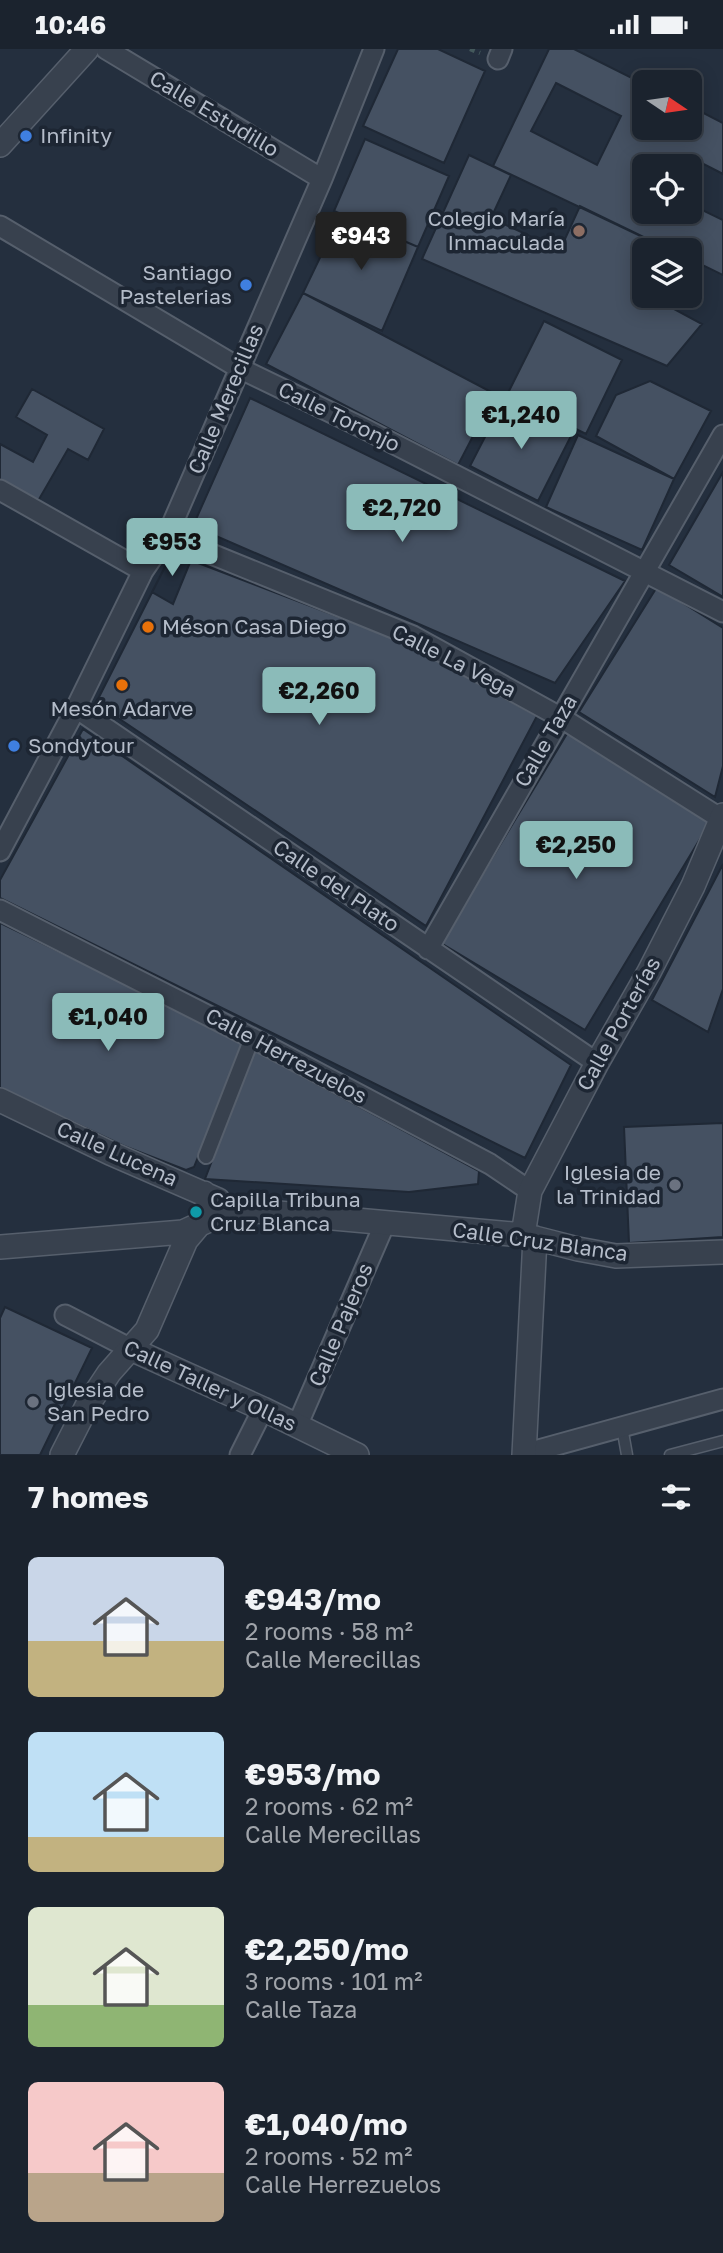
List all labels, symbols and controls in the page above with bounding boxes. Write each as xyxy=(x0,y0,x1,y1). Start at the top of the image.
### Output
text: 10:46 xyxy=(35,9,106,40)
street label: Calle Estudillo xyxy=(145,64,284,162)
north arrow xyxy=(632,70,702,140)
map controls xyxy=(632,70,702,308)
place label: Infinity xyxy=(40,122,112,148)
marker: Infinity xyxy=(18,128,34,144)
button: locate xyxy=(632,154,702,224)
place label: Colegio María Inmaculada xyxy=(427,205,565,255)
pin: €943 xyxy=(320,213,402,272)
text: €943 xyxy=(331,221,391,249)
marker: Colegio María Inmaculada xyxy=(571,223,587,239)
button: layers xyxy=(632,238,702,308)
place label: Santiago Pastelerias xyxy=(119,259,232,309)
marker: Santiago Pastelerias xyxy=(238,277,254,293)
street label: Calle Merecillas xyxy=(182,320,268,478)
street label: Calle Toronjo xyxy=(274,375,405,457)
pin: €1,240 xyxy=(464,391,578,451)
text: €1,240 xyxy=(482,400,560,428)
pin: €2,720 xyxy=(345,484,459,544)
text: €2,720 xyxy=(362,493,442,521)
pin: €953 xyxy=(131,519,213,578)
text: €953 xyxy=(143,527,201,555)
place label: Méson Casa Diego xyxy=(162,613,347,639)
street label: Calle La Vega xyxy=(388,618,521,703)
marker: Méson Casa Diego xyxy=(140,619,156,635)
pin: €2,260 xyxy=(262,667,376,727)
text: €2,260 xyxy=(278,676,360,704)
marker: Mesón Adarve xyxy=(114,677,130,693)
street label: Calle Taza xyxy=(508,690,582,791)
place label: Mesón Adarve xyxy=(50,695,194,721)
place label: Sondytour xyxy=(28,732,134,758)
marker: Sondytour xyxy=(6,738,22,754)
pin: €2,250 xyxy=(519,821,633,881)
text: €2,250 xyxy=(536,830,616,858)
street label: Calle del Plato xyxy=(268,833,405,937)
street label: Calle Porterías xyxy=(571,952,666,1095)
pin: €1,040 xyxy=(51,993,165,1053)
text: €1,040 xyxy=(68,1002,148,1030)
street label: Calle Herrezuelos xyxy=(201,1002,372,1109)
street label: Calle Lucena xyxy=(53,1115,182,1191)
place label: Iglesia de la Trinidad xyxy=(556,1159,661,1209)
marker: Iglesia de la Trinidad xyxy=(667,1177,683,1193)
place label: Capilla Tribuna Cruz Blanca xyxy=(210,1186,361,1236)
marker: Capilla Tribuna Cruz Blanca xyxy=(188,1204,204,1220)
street label: Calle Cruz Blanca xyxy=(451,1216,630,1266)
street label: Calle Pajeros xyxy=(302,1259,378,1390)
street label: Calle Taller y Ollas xyxy=(120,1334,301,1437)
place label: Iglesia de San Pedro xyxy=(47,1376,150,1426)
marker: Iglesia de San Pedro xyxy=(25,1394,41,1410)
icon: filters xyxy=(657,1478,695,1516)
text: 7 homes xyxy=(28,1479,149,1515)
text: €943/mo xyxy=(245,1581,381,1617)
icon: home xyxy=(84,1585,168,1669)
text: 2 rooms · 58 m² xyxy=(245,1617,413,1645)
text: Calle Merecillas xyxy=(245,1645,421,1673)
text: €953/mo xyxy=(245,1756,380,1792)
icon: home xyxy=(84,1760,168,1844)
text: 2 rooms · 62 m² xyxy=(245,1792,413,1820)
text: Calle Merecillas xyxy=(245,1820,421,1848)
text: €2,250/mo xyxy=(245,1931,409,1967)
icon: home xyxy=(84,1935,168,2019)
text: 3 rooms · 101 m² xyxy=(245,1967,422,1995)
text: Calle Taza xyxy=(245,1995,357,2023)
text: €1,040/mo xyxy=(245,2106,408,2142)
icon: home xyxy=(84,2110,168,2194)
text: 2 rooms · 52 m² xyxy=(245,2142,412,2170)
text: Calle Herrezuelos xyxy=(245,2170,441,2198)

